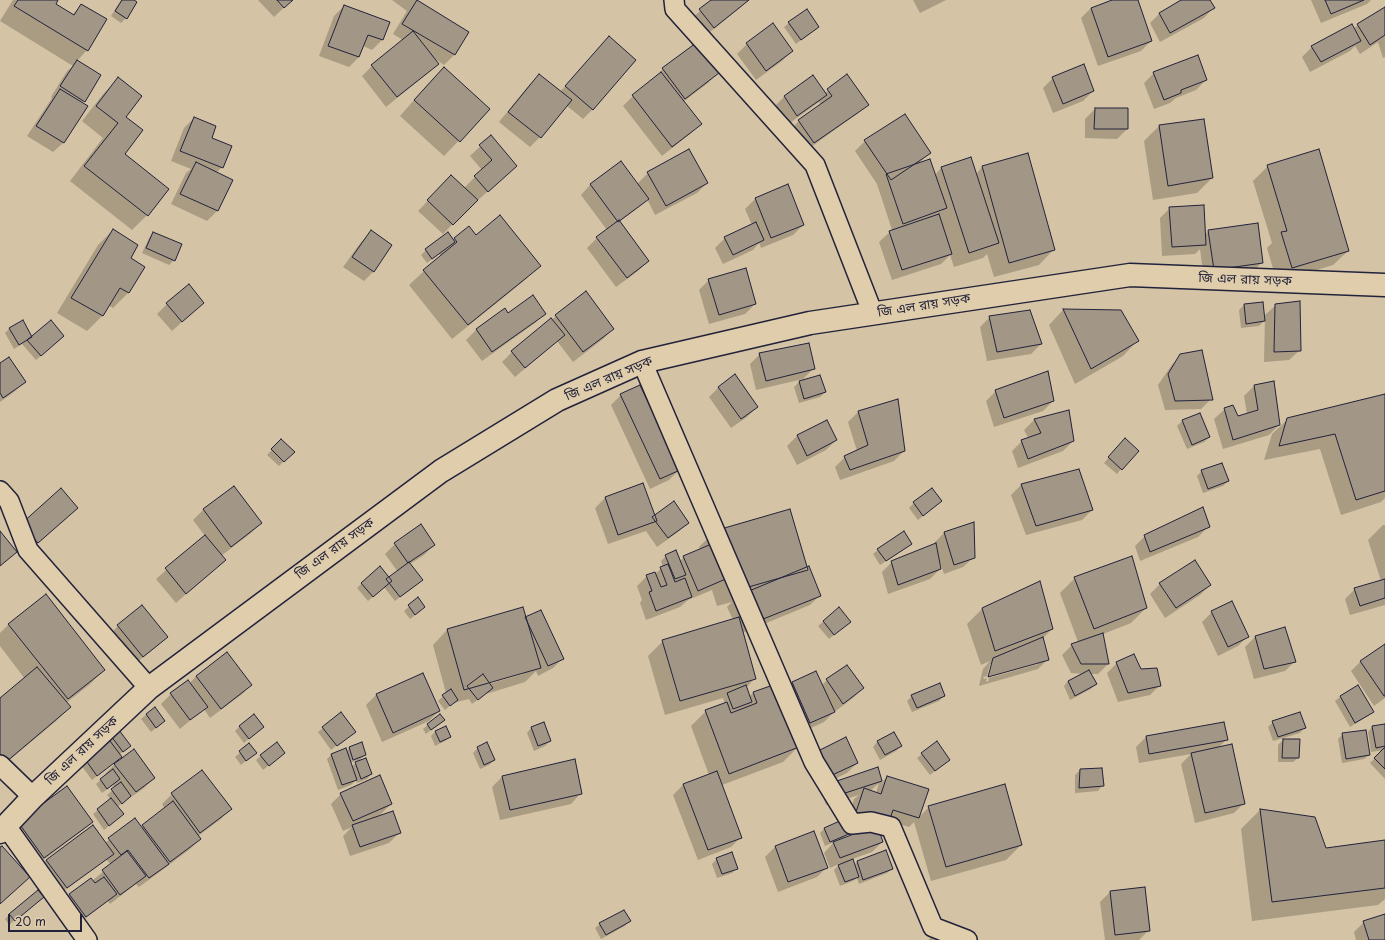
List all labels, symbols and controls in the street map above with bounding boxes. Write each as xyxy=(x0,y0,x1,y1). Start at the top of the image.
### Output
street label: জি এল রায় সড়ক xyxy=(1198,271,1292,289)
street label: জি এল রায় সড়ক xyxy=(877,291,971,321)
street label: জি এল রায় সড়ক xyxy=(563,354,655,404)
street label: জি এল রায় সড়ক xyxy=(293,515,377,583)
street label: জি এল রায় সড়ক xyxy=(42,713,122,789)
scale bar xyxy=(10,906,84,932)
text: 20 m xyxy=(15,912,46,930)

